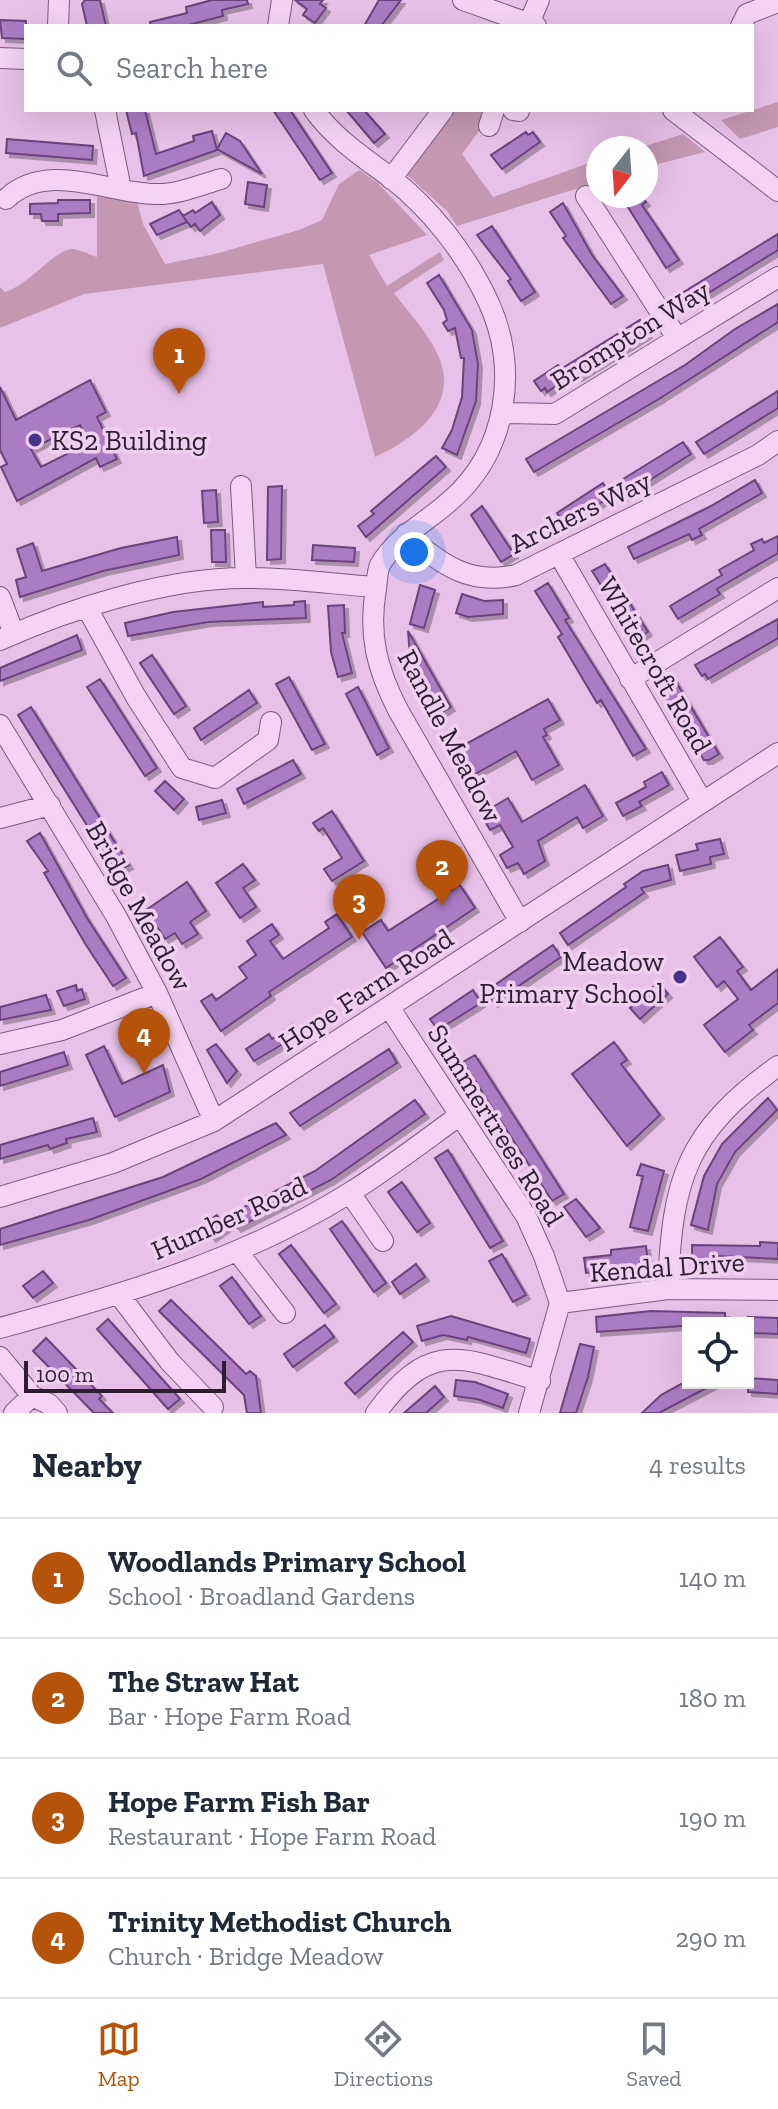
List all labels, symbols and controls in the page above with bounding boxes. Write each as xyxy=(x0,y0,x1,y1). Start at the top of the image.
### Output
search box xyxy=(24,24,754,112)
icon: search xyxy=(52,46,96,90)
text: Search here xyxy=(116,50,268,86)
north arrow xyxy=(586,136,658,208)
street label: Brompton Way xyxy=(545,273,716,397)
pin: 1 xyxy=(153,328,205,394)
place label: KS2 Building xyxy=(51,424,207,457)
marker: KS2 Building xyxy=(26,431,44,449)
street label: Archers Way xyxy=(504,463,657,560)
your location xyxy=(394,532,434,572)
street label: Whitecroft Road xyxy=(591,571,719,759)
street label: Randle Meadow xyxy=(391,644,510,828)
street label: Bridge Meadow xyxy=(79,816,199,997)
pin: 2 xyxy=(416,840,468,906)
pin: 3 xyxy=(333,874,385,940)
street label: Hope Farm Road xyxy=(273,921,459,1059)
place label: Meadow Primary School xyxy=(479,945,665,1010)
marker: Meadow Primary School xyxy=(671,968,689,986)
pin: 4 xyxy=(118,1008,170,1074)
street label: Summertrees Road xyxy=(421,1018,571,1232)
street label: Humber Road xyxy=(146,1169,312,1267)
street label: Kendal Drive xyxy=(588,1245,746,1289)
map controls xyxy=(682,1317,754,1389)
button: locate xyxy=(682,1317,754,1389)
scale bar xyxy=(24,1357,226,1393)
text: 100 m xyxy=(36,1361,94,1388)
text: Nearby xyxy=(32,1445,142,1486)
text: 4 results xyxy=(649,1449,746,1481)
text: Woodlands Primary School xyxy=(108,1544,466,1580)
text: 1 xyxy=(53,1562,63,1594)
text: 140 m xyxy=(679,1562,746,1594)
text: School · Broadland Gardens xyxy=(108,1580,415,1612)
text: The Straw Hat xyxy=(108,1664,299,1700)
text: 2 xyxy=(51,1682,65,1714)
text: 180 m xyxy=(679,1682,746,1714)
text: Bar · Hope Farm Road xyxy=(108,1700,351,1732)
text: Hope Farm Fish Bar xyxy=(108,1784,370,1820)
text: 3 xyxy=(51,1802,65,1834)
text: 190 m xyxy=(679,1802,746,1834)
text: Restaurant · Hope Farm Road xyxy=(108,1820,436,1852)
text: Trinity Methodist Church xyxy=(108,1904,451,1940)
text: 4 xyxy=(51,1922,65,1954)
text: 290 m xyxy=(675,1922,746,1954)
text: Church · Bridge Meadow xyxy=(108,1940,384,1972)
tab: Map xyxy=(97,2017,141,2092)
tab: Directions xyxy=(334,2017,433,2092)
tab: Saved xyxy=(626,2017,681,2092)

